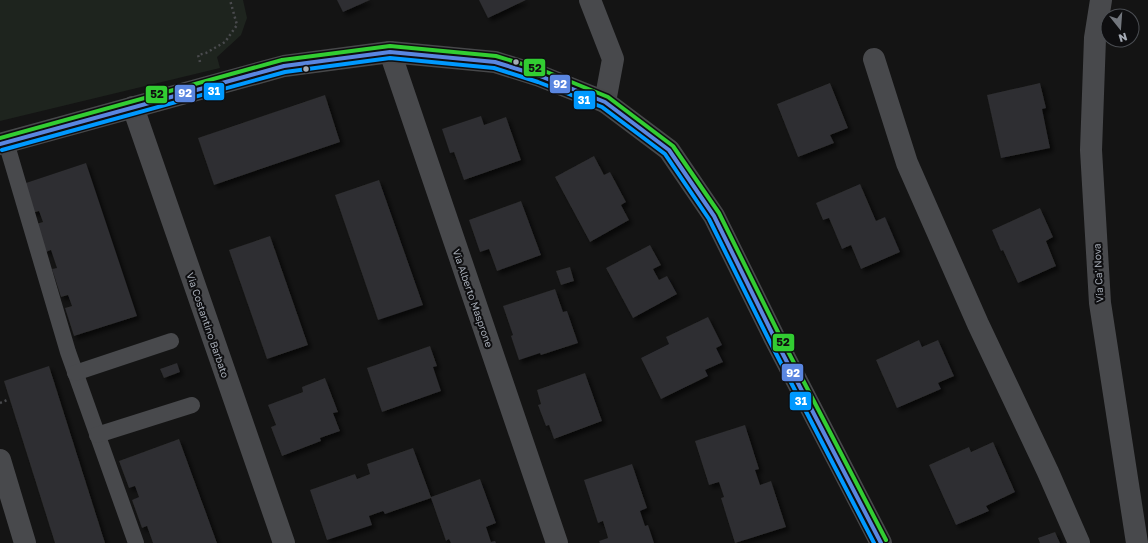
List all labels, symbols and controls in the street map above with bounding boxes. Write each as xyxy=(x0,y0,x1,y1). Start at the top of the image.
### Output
north arrow xyxy=(1100,8,1140,48)
text: N xyxy=(1117,31,1129,45)
unlabelled marker xyxy=(511,57,521,67)
line badge: 52 xyxy=(523,58,546,77)
text: 52 xyxy=(528,61,542,74)
unlabelled marker xyxy=(301,64,311,74)
line badge: 92 xyxy=(549,74,571,94)
text: 92 xyxy=(553,77,567,90)
line badge: 31 xyxy=(203,82,225,101)
line badge: 92 xyxy=(174,84,196,103)
text: 31 xyxy=(208,84,221,97)
line badge: 52 xyxy=(145,85,168,104)
text: 92 xyxy=(178,86,192,99)
text: 52 xyxy=(150,87,164,100)
line badge: 31 xyxy=(573,90,596,110)
text: 31 xyxy=(578,93,591,106)
street label: Via Ca' Nova xyxy=(1090,243,1106,303)
street label: Via Alberto Masprone xyxy=(451,247,496,349)
street label: Via Costantino Barbato xyxy=(184,271,232,379)
line badge: 52 xyxy=(772,333,795,352)
text: 52 xyxy=(776,335,790,348)
line badge: 92 xyxy=(781,363,804,382)
text: 92 xyxy=(786,366,800,379)
line badge: 31 xyxy=(789,391,812,411)
text: 31 xyxy=(795,394,808,407)

